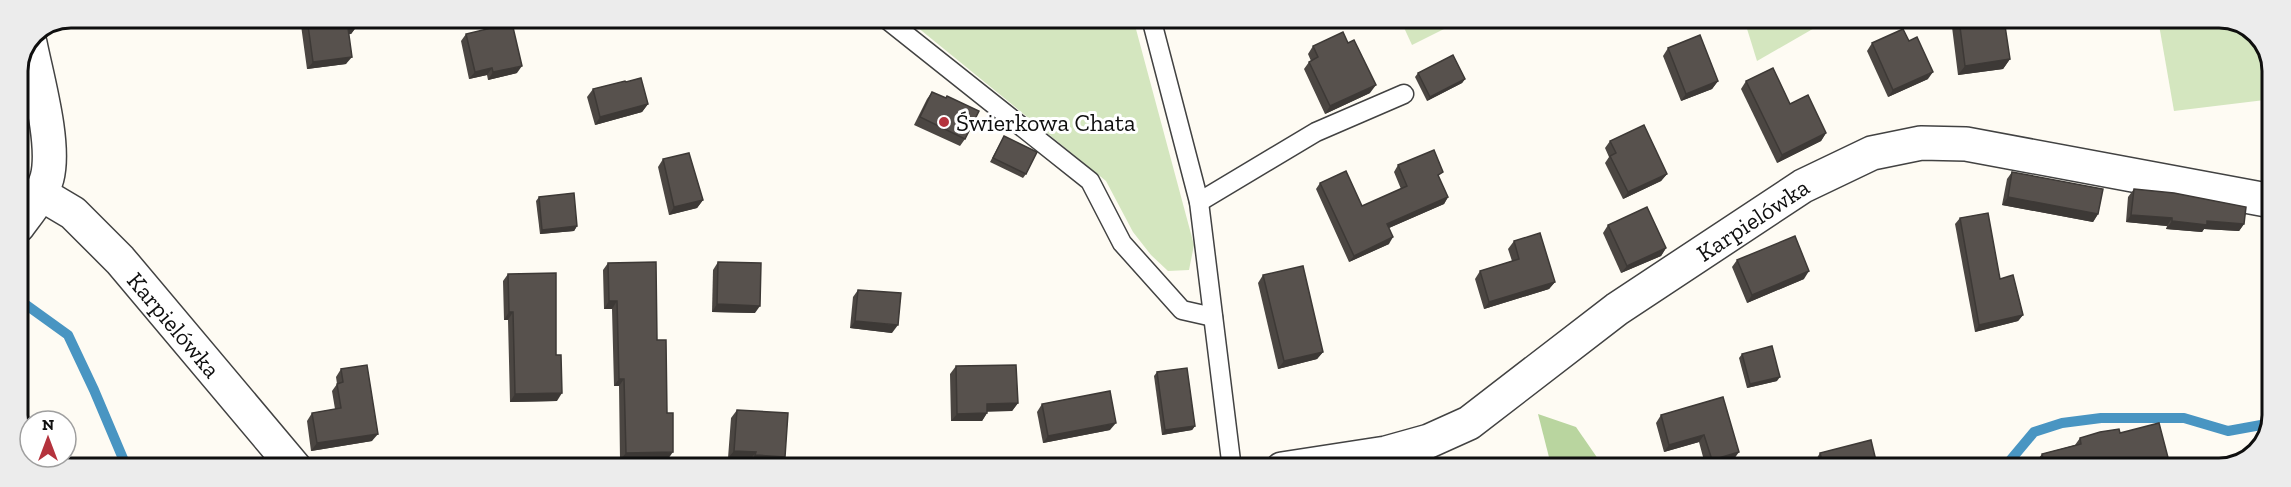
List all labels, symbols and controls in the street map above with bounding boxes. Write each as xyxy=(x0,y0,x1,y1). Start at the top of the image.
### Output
place label: Świerkowa Chata xyxy=(956,108,1136,137)
marker: Świerkowa Chata xyxy=(937,115,951,129)
street label: Karpielówka xyxy=(1691,171,1815,267)
street label: Karpielówka xyxy=(122,266,227,384)
north arrow xyxy=(18,409,78,469)
text: N xyxy=(42,415,54,434)

